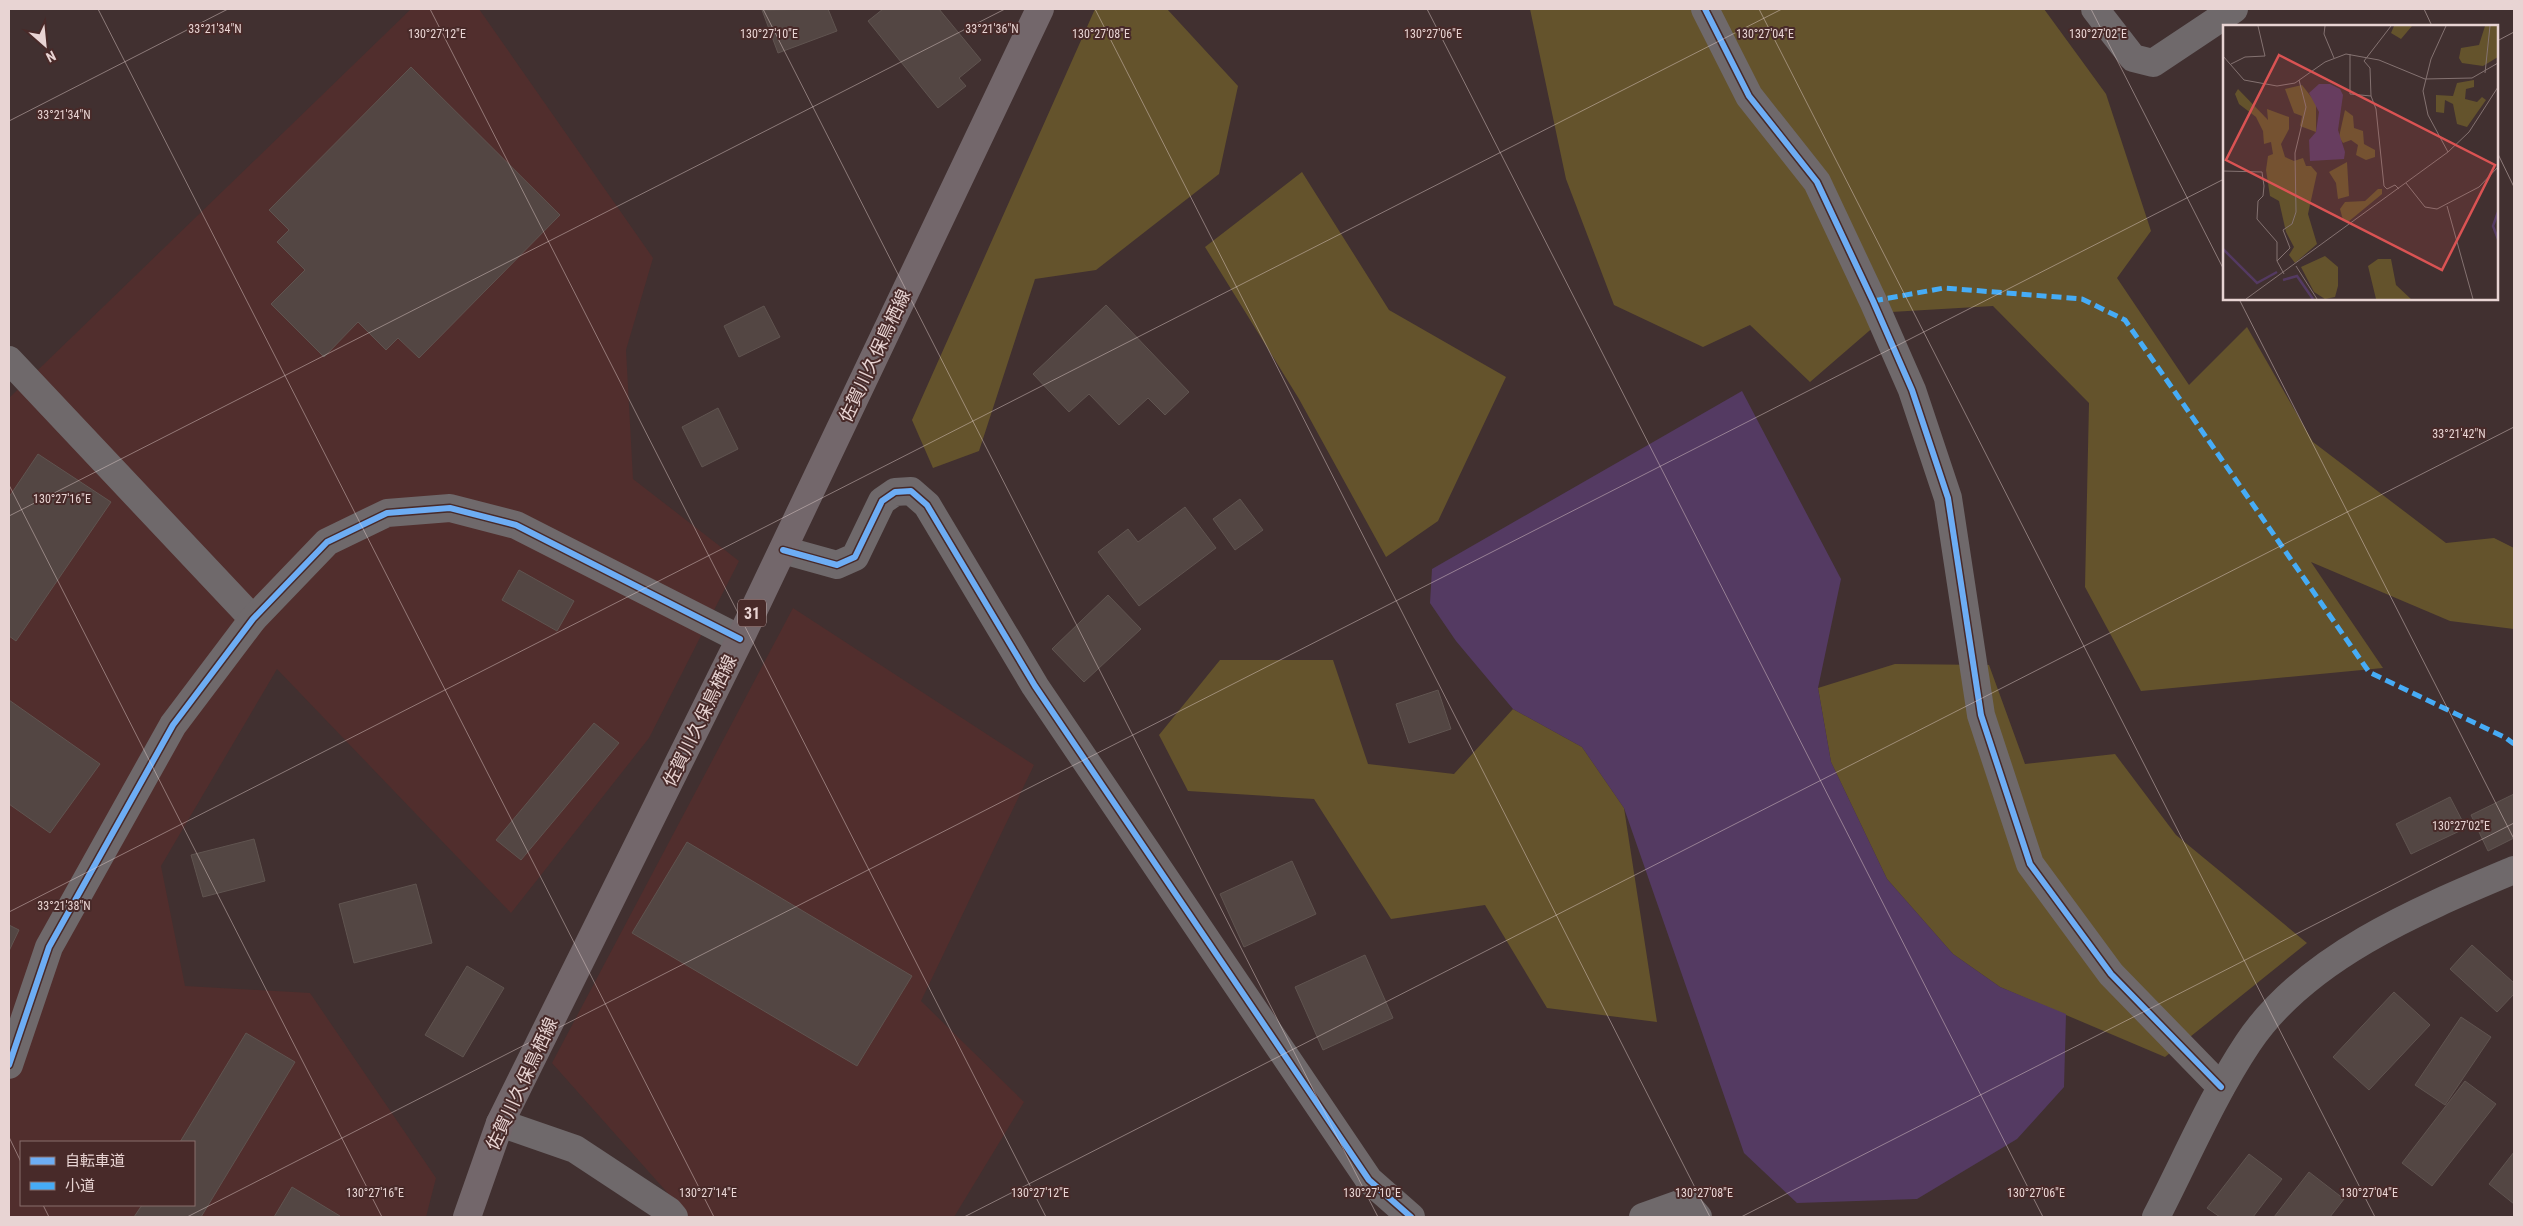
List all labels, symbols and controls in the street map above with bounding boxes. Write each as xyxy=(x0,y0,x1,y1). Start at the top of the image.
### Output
north arrow xyxy=(20,20,70,70)
text: 33°21'34"N xyxy=(188,22,242,36)
text: 33°21'36"N xyxy=(965,22,1019,36)
inset map xyxy=(2223,25,2498,300)
text: 130°27'12"E xyxy=(408,27,466,41)
text: 130°27'10"E xyxy=(740,27,798,41)
text: 130°27'08"E xyxy=(1072,27,1130,41)
text: 130°27'06"E xyxy=(1404,27,1462,41)
text: 130°27'04"E xyxy=(1736,27,1794,41)
text: 130°27'02"E xyxy=(2069,27,2127,41)
text: N xyxy=(43,48,58,66)
text: 33°21'34"N xyxy=(37,108,91,122)
street label: 佐賀川久保鳥栖線 xyxy=(835,286,914,425)
text: 33°21'42"N xyxy=(2432,427,2486,441)
text: 130°27'16"E xyxy=(33,492,91,506)
road number: 31 xyxy=(738,600,766,626)
street label: 佐賀川久保鳥栖線 xyxy=(659,651,741,790)
text: 130°27'02"E xyxy=(2432,819,2490,833)
text: 33°21'38"N xyxy=(37,899,91,913)
street label: 佐賀川久保鳥栖線 xyxy=(482,1014,561,1153)
legend xyxy=(20,1141,195,1206)
text: 自転車道 xyxy=(65,1152,125,1170)
text: 小道 xyxy=(65,1177,95,1195)
text: 130°27'16"E xyxy=(346,1186,404,1200)
text: 130°27'14"E xyxy=(679,1186,737,1200)
text: 130°27'12"E xyxy=(1011,1186,1069,1200)
text: 130°27'10"E xyxy=(1343,1186,1401,1200)
text: 130°27'08"E xyxy=(1675,1186,1733,1200)
text: 130°27'06"E xyxy=(2007,1186,2065,1200)
text: 130°27'04"E xyxy=(2340,1186,2398,1200)

